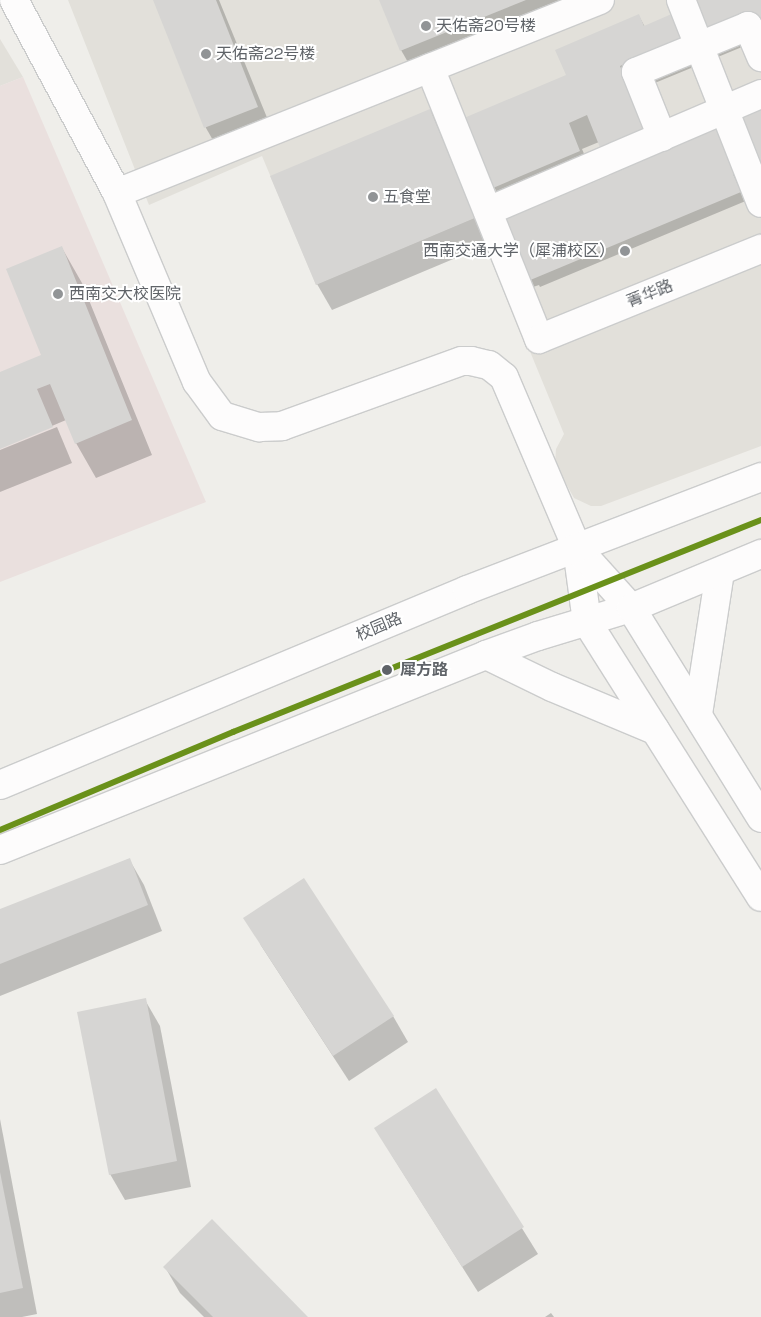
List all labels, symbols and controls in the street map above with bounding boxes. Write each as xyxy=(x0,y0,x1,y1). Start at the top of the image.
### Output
place label: 天佑斋20号楼 xyxy=(436,16,536,36)
marker: 天佑斋20号楼 xyxy=(420,20,432,32)
place label: 天佑斋22号楼 xyxy=(216,44,315,64)
marker: 天佑斋22号楼 xyxy=(200,48,212,60)
place label: 五食堂 xyxy=(383,187,431,207)
marker: 五食堂 xyxy=(367,191,379,203)
place label: 西南交通大学（犀浦校区） xyxy=(423,241,615,261)
marker: 西南交通大学（犀浦校区） xyxy=(619,245,631,257)
street label: 菁华路 xyxy=(624,276,676,312)
place label: 西南交大校医院 xyxy=(69,284,181,304)
marker: 西南交大校医院 xyxy=(51,287,65,301)
street label: 校园路 xyxy=(353,609,405,645)
place label: 犀方路 xyxy=(400,660,448,680)
marker: 犀方路 xyxy=(378,661,396,679)

